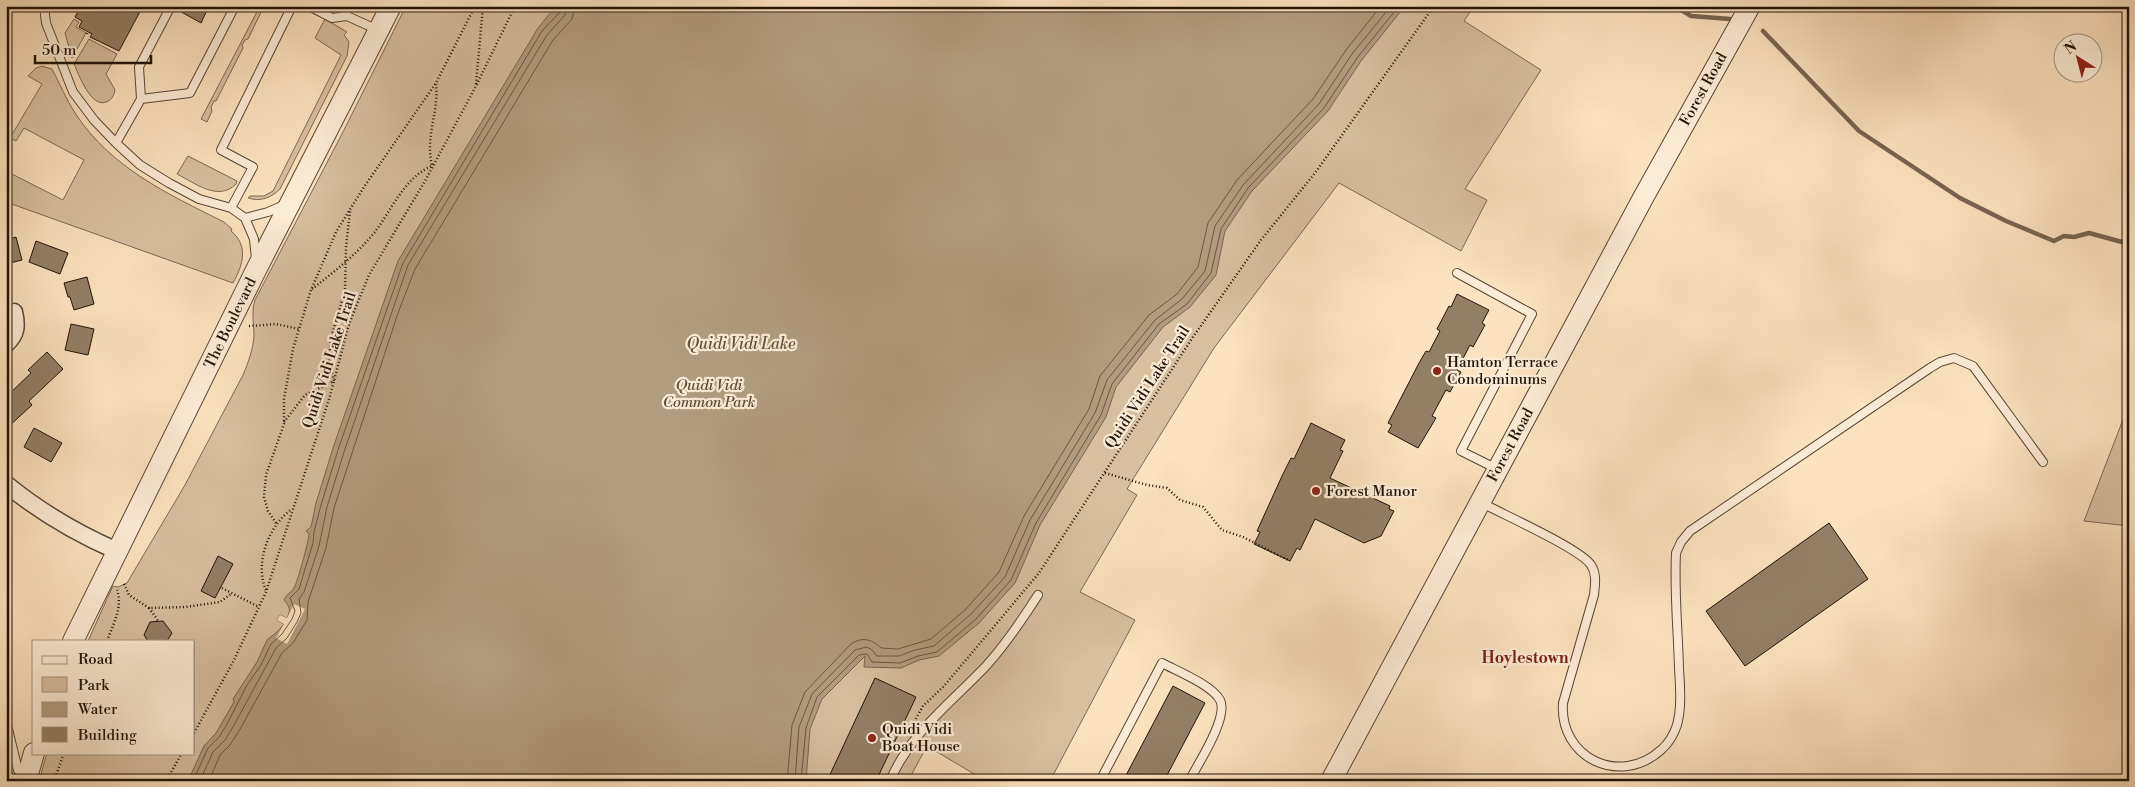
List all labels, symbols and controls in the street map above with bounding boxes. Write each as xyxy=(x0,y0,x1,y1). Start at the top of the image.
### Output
scale bar xyxy=(35,32,151,64)
north arrow xyxy=(2052,32,2102,82)
text: N xyxy=(2061,38,2081,59)
text: 50 m xyxy=(42,41,76,60)
street label: Forest Road xyxy=(1675,49,1732,129)
street label: The Boulevard xyxy=(200,274,261,372)
street label: Quidi Vidi Lake Trail xyxy=(298,289,361,431)
street label: Quidi Vidi Lake Trail xyxy=(1101,322,1194,452)
water label: Quidi Vidi Lake xyxy=(687,334,796,354)
place label: Hamton Terrace Condominums xyxy=(1447,353,1558,389)
marker: Hamton Terrace Condominums xyxy=(1431,365,1443,377)
park label: Quidi Vidi Common Park xyxy=(663,376,756,412)
street label: Forest Road xyxy=(1483,405,1538,485)
place label: Forest Manor xyxy=(1326,482,1417,501)
marker: Forest Manor xyxy=(1310,485,1322,497)
legend xyxy=(32,640,195,754)
district label: Hoylestown xyxy=(1481,648,1569,668)
text: Road xyxy=(78,650,113,669)
text: Park xyxy=(78,676,110,695)
text: Water xyxy=(77,700,118,719)
place label: Quidi Vidi Boat House xyxy=(881,720,960,756)
text: Building xyxy=(77,726,137,745)
marker: Quidi Vidi Boat House xyxy=(866,732,878,744)

